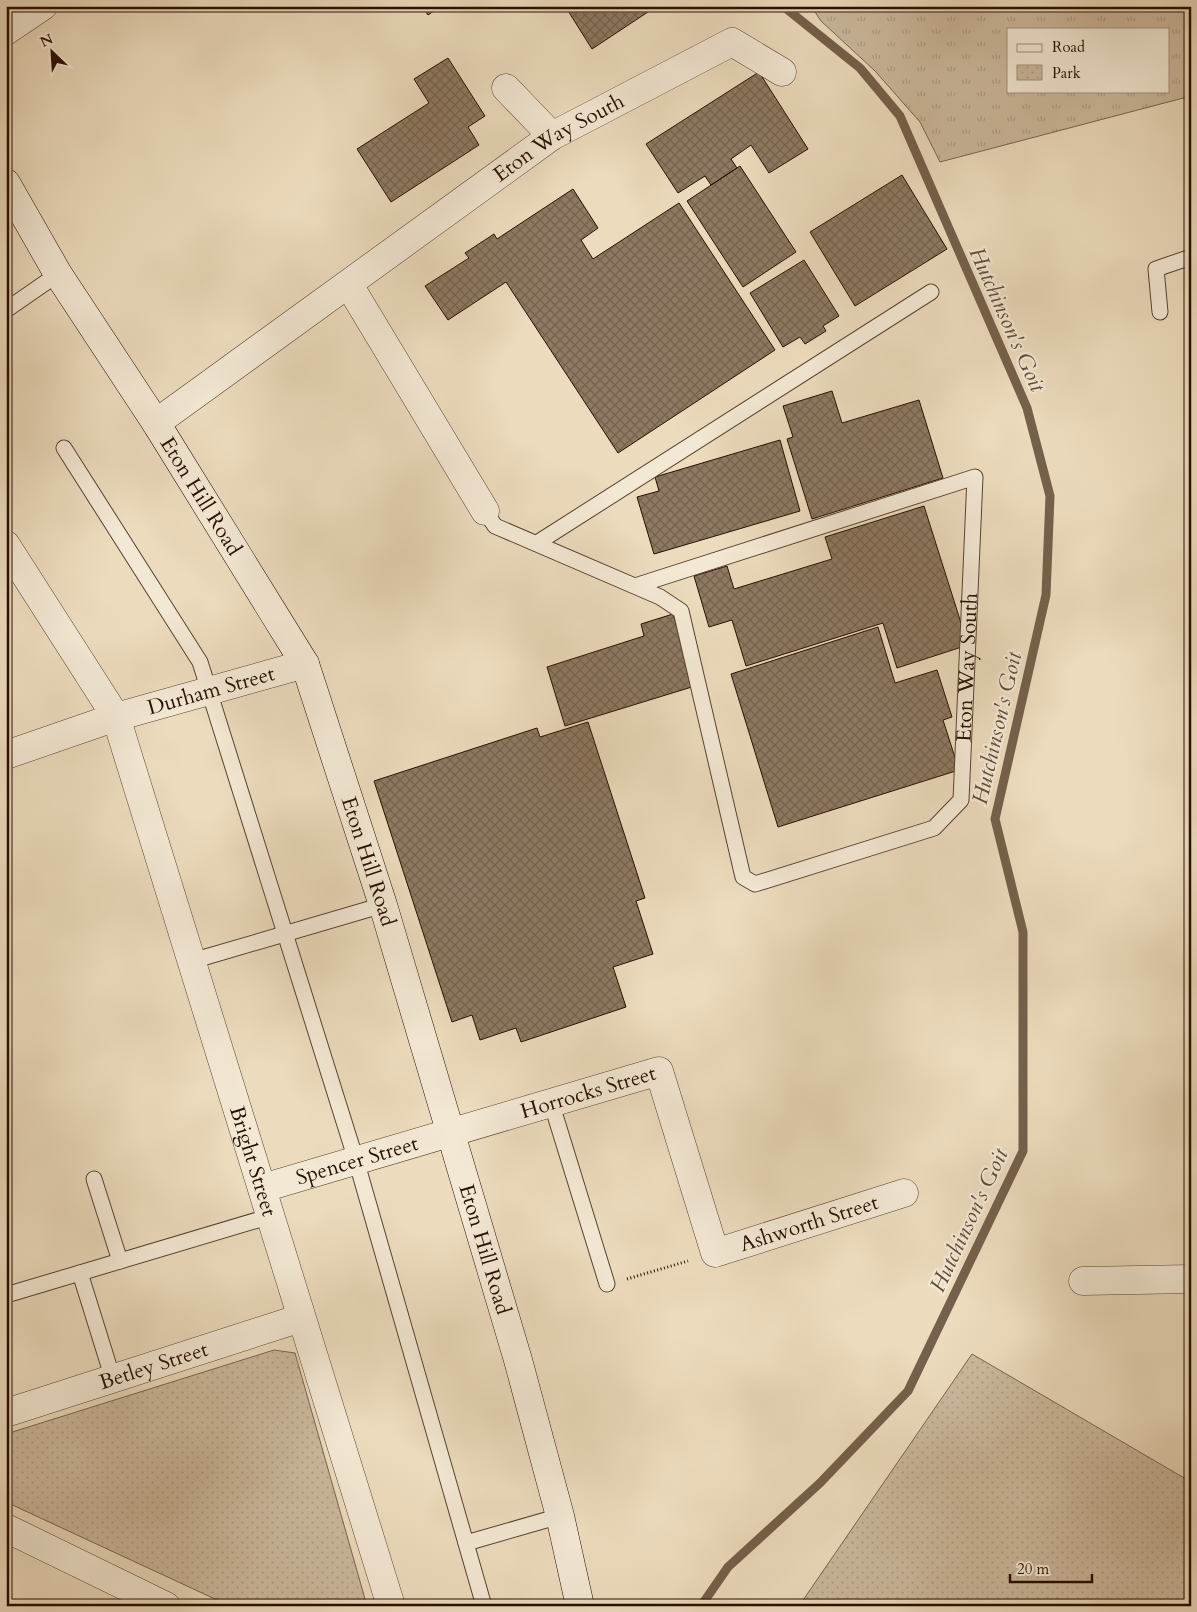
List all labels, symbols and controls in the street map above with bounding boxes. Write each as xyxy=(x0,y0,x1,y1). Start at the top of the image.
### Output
north arrow xyxy=(28,28,78,78)
legend xyxy=(1007,28,1170,92)
text: N xyxy=(37,29,56,52)
text: Road xyxy=(1052,37,1085,57)
text: Park xyxy=(1052,63,1081,83)
street label: Eton Way South xyxy=(487,87,630,189)
water label: Hutchinson's Goit xyxy=(962,242,1053,397)
street label: Eton Hill Road xyxy=(153,431,248,561)
street label: Eton Way South xyxy=(950,592,985,743)
water label: Hutchinson's Goit xyxy=(965,648,1029,807)
street label: Durham Street xyxy=(144,659,278,722)
street label: Eton Hill Road xyxy=(334,793,403,930)
street label: Horrocks Street xyxy=(517,1059,660,1126)
street label: Bright Street xyxy=(222,1102,284,1220)
street label: Spencer Street xyxy=(292,1129,422,1192)
water label: Hutchinson's Goit xyxy=(922,1143,1016,1297)
street label: Eton Hill Road xyxy=(452,1181,518,1318)
street label: Ashworth Street xyxy=(736,1188,882,1259)
street label: Betley Street xyxy=(96,1335,212,1397)
scale bar xyxy=(1010,1552,1092,1584)
text: 20 m xyxy=(1017,1559,1049,1579)

